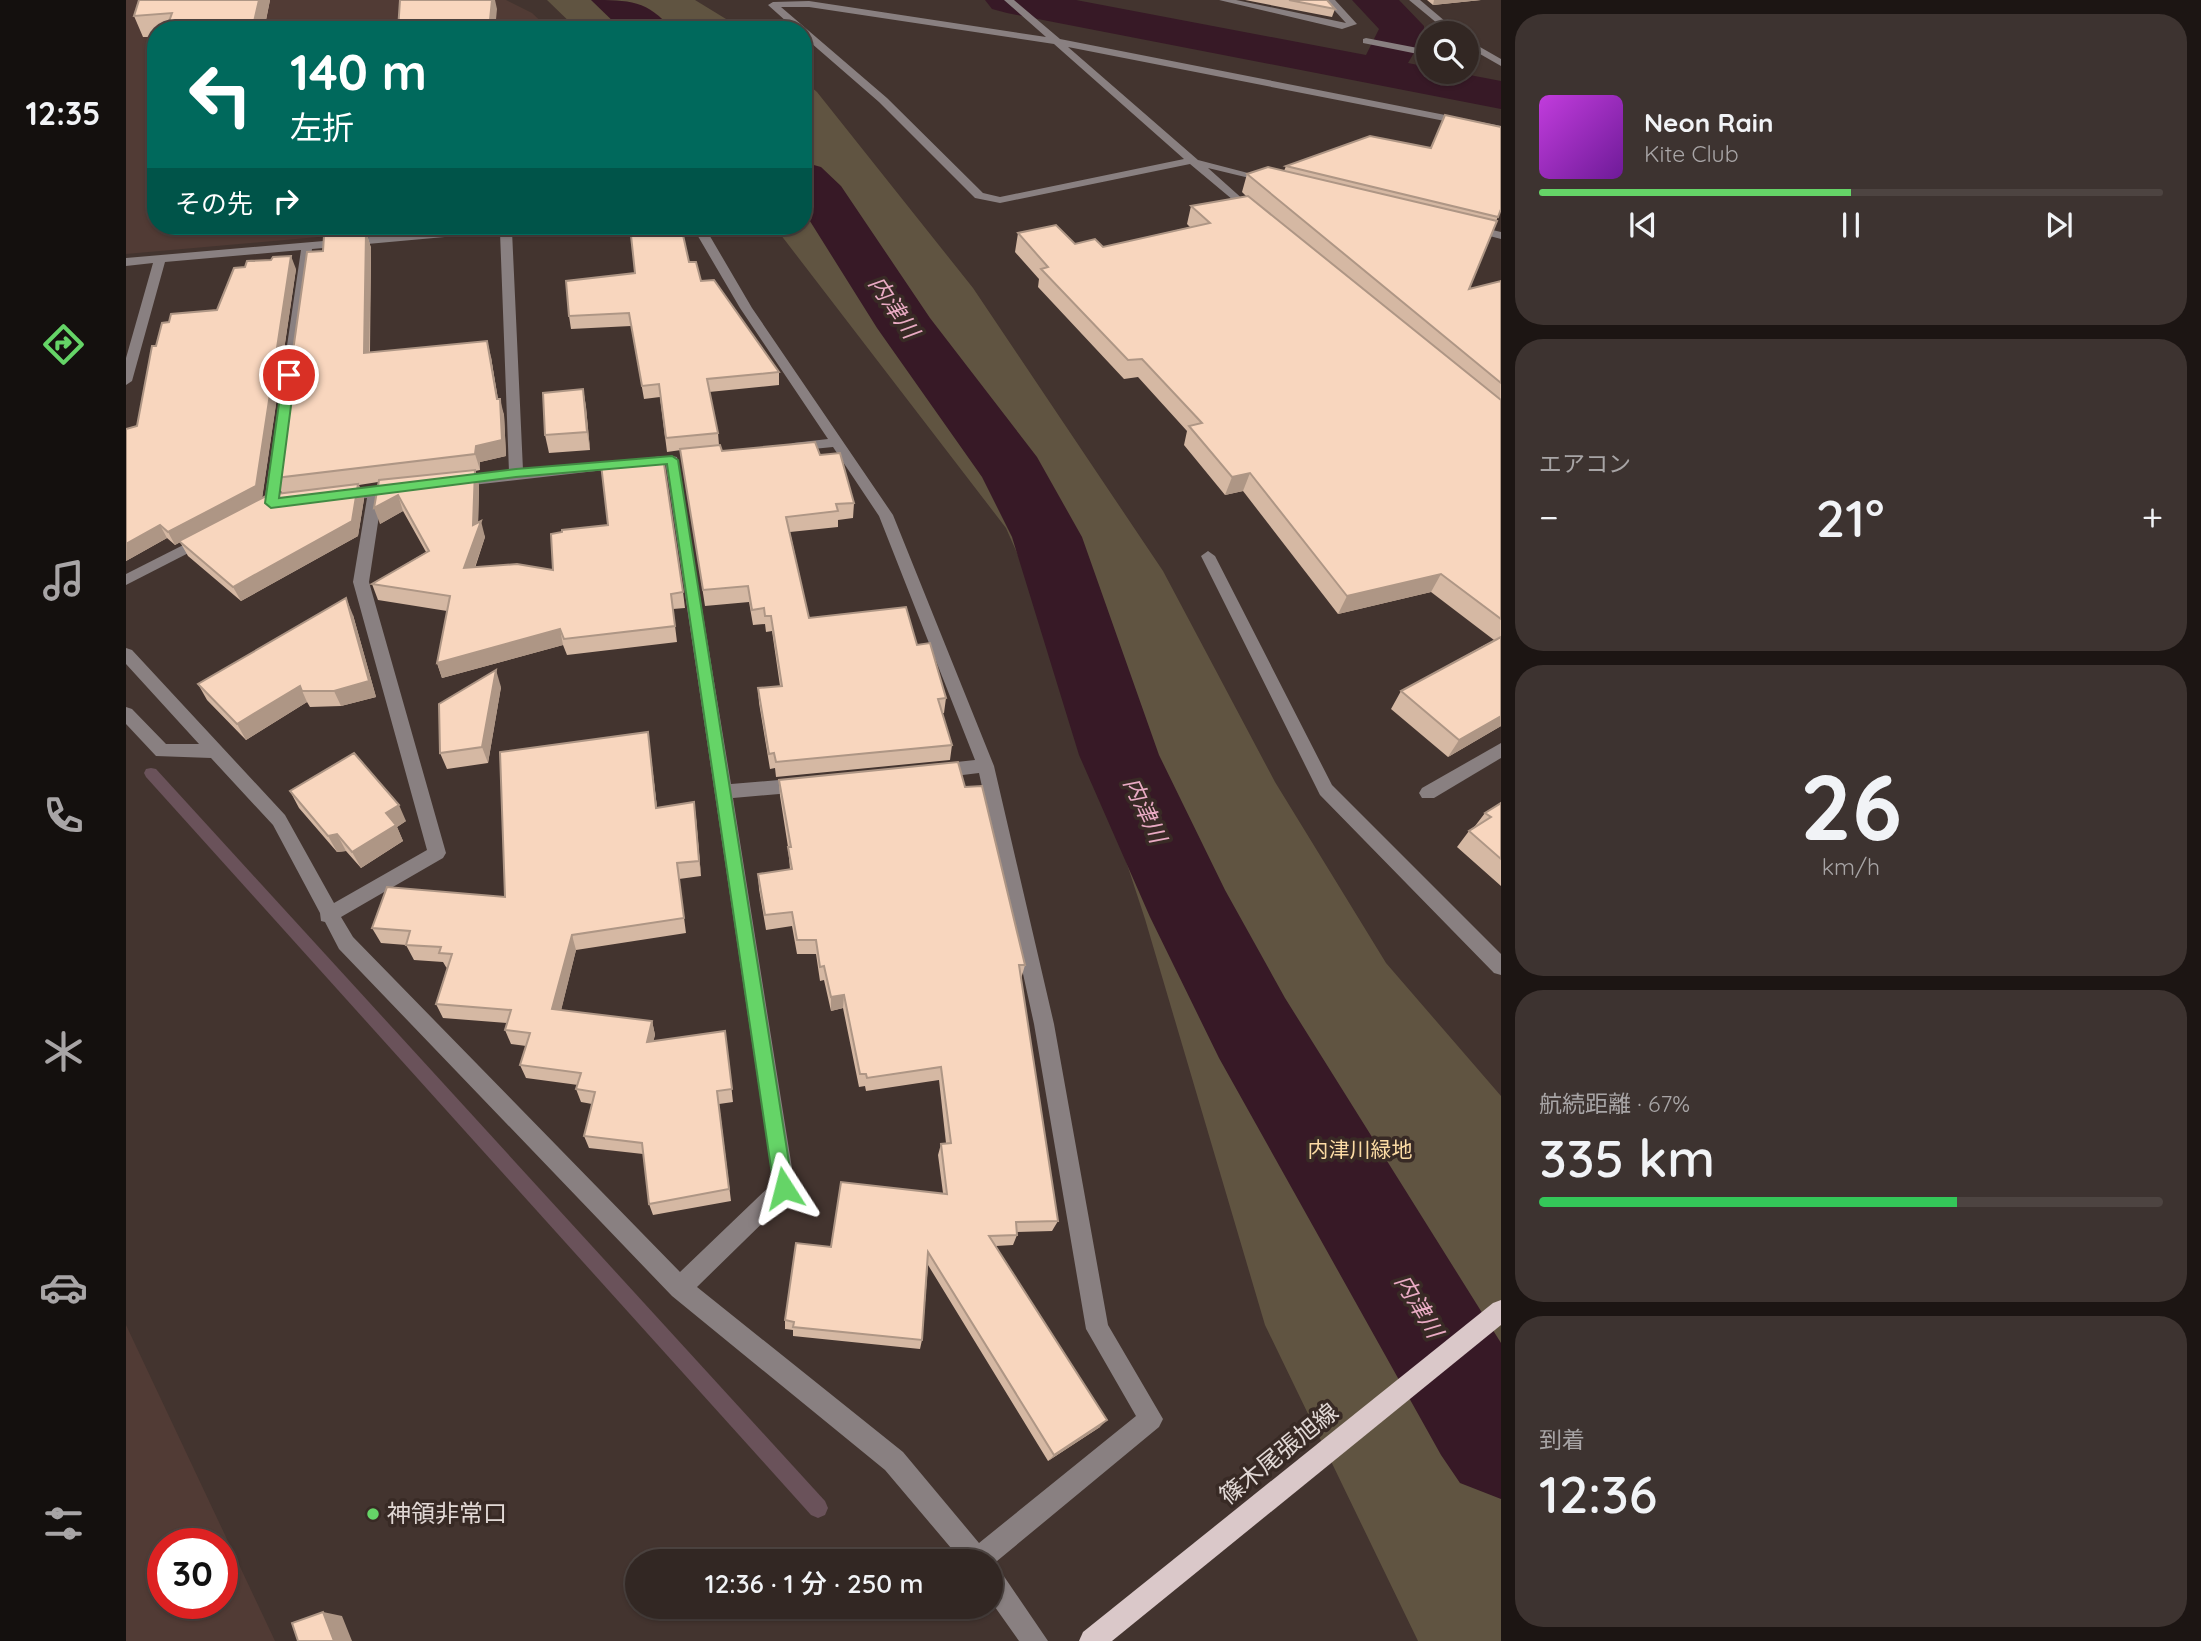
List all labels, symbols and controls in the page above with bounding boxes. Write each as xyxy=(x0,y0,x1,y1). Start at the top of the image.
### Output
map controls xyxy=(1416,21,1479,84)
button: search xyxy=(1416,21,1479,84)
text: 140 m xyxy=(290,41,427,102)
icon: left xyxy=(175,49,266,140)
text: 12:35 xyxy=(25,93,101,133)
text: Neon Rain xyxy=(1644,106,1773,139)
text: 左折 xyxy=(290,107,354,147)
text: Kite Club xyxy=(1644,139,1739,168)
icon: right xyxy=(267,182,305,220)
text: その先 xyxy=(175,187,253,220)
icon: previous xyxy=(1624,206,1662,244)
icon: pause xyxy=(1832,206,1870,244)
icon: next xyxy=(2040,206,2078,244)
water label: 内津川 xyxy=(863,270,927,346)
icon: directions xyxy=(39,320,88,369)
pin xyxy=(259,345,319,405)
icon: arrive xyxy=(270,356,308,394)
text: エアコン xyxy=(1539,449,1631,478)
text: 21° xyxy=(1816,485,1884,550)
text: − xyxy=(1539,493,1559,541)
text: + xyxy=(2142,493,2163,541)
icon: music xyxy=(39,556,88,605)
text: 26 xyxy=(1800,749,1902,863)
water label: 内津川 xyxy=(1118,772,1174,850)
icon: phone xyxy=(39,791,88,840)
text: km/h xyxy=(1822,852,1880,881)
icon: climate xyxy=(39,1027,88,1076)
text: 航続距離 · 67% xyxy=(1539,1089,1690,1118)
text: 335 km xyxy=(1539,1125,1715,1190)
park label: 内津川緑地 xyxy=(1308,1136,1413,1162)
position arrow xyxy=(747,1151,821,1225)
icon: car xyxy=(39,1263,88,1312)
water label: 内津川 xyxy=(1389,1269,1451,1345)
street label: 篠木尾張旭線 xyxy=(1213,1396,1344,1510)
text: 到着 xyxy=(1539,1425,1585,1454)
text: 12:36 xyxy=(1539,1461,1657,1526)
place label: 神領非常口 xyxy=(387,1498,507,1528)
icon: filters xyxy=(39,1499,88,1548)
marker: 神領非常口 xyxy=(365,1506,381,1522)
speed limit sign: 30 xyxy=(147,1528,238,1619)
text: 12:36 · 1 分 · 250 m xyxy=(705,1567,923,1600)

